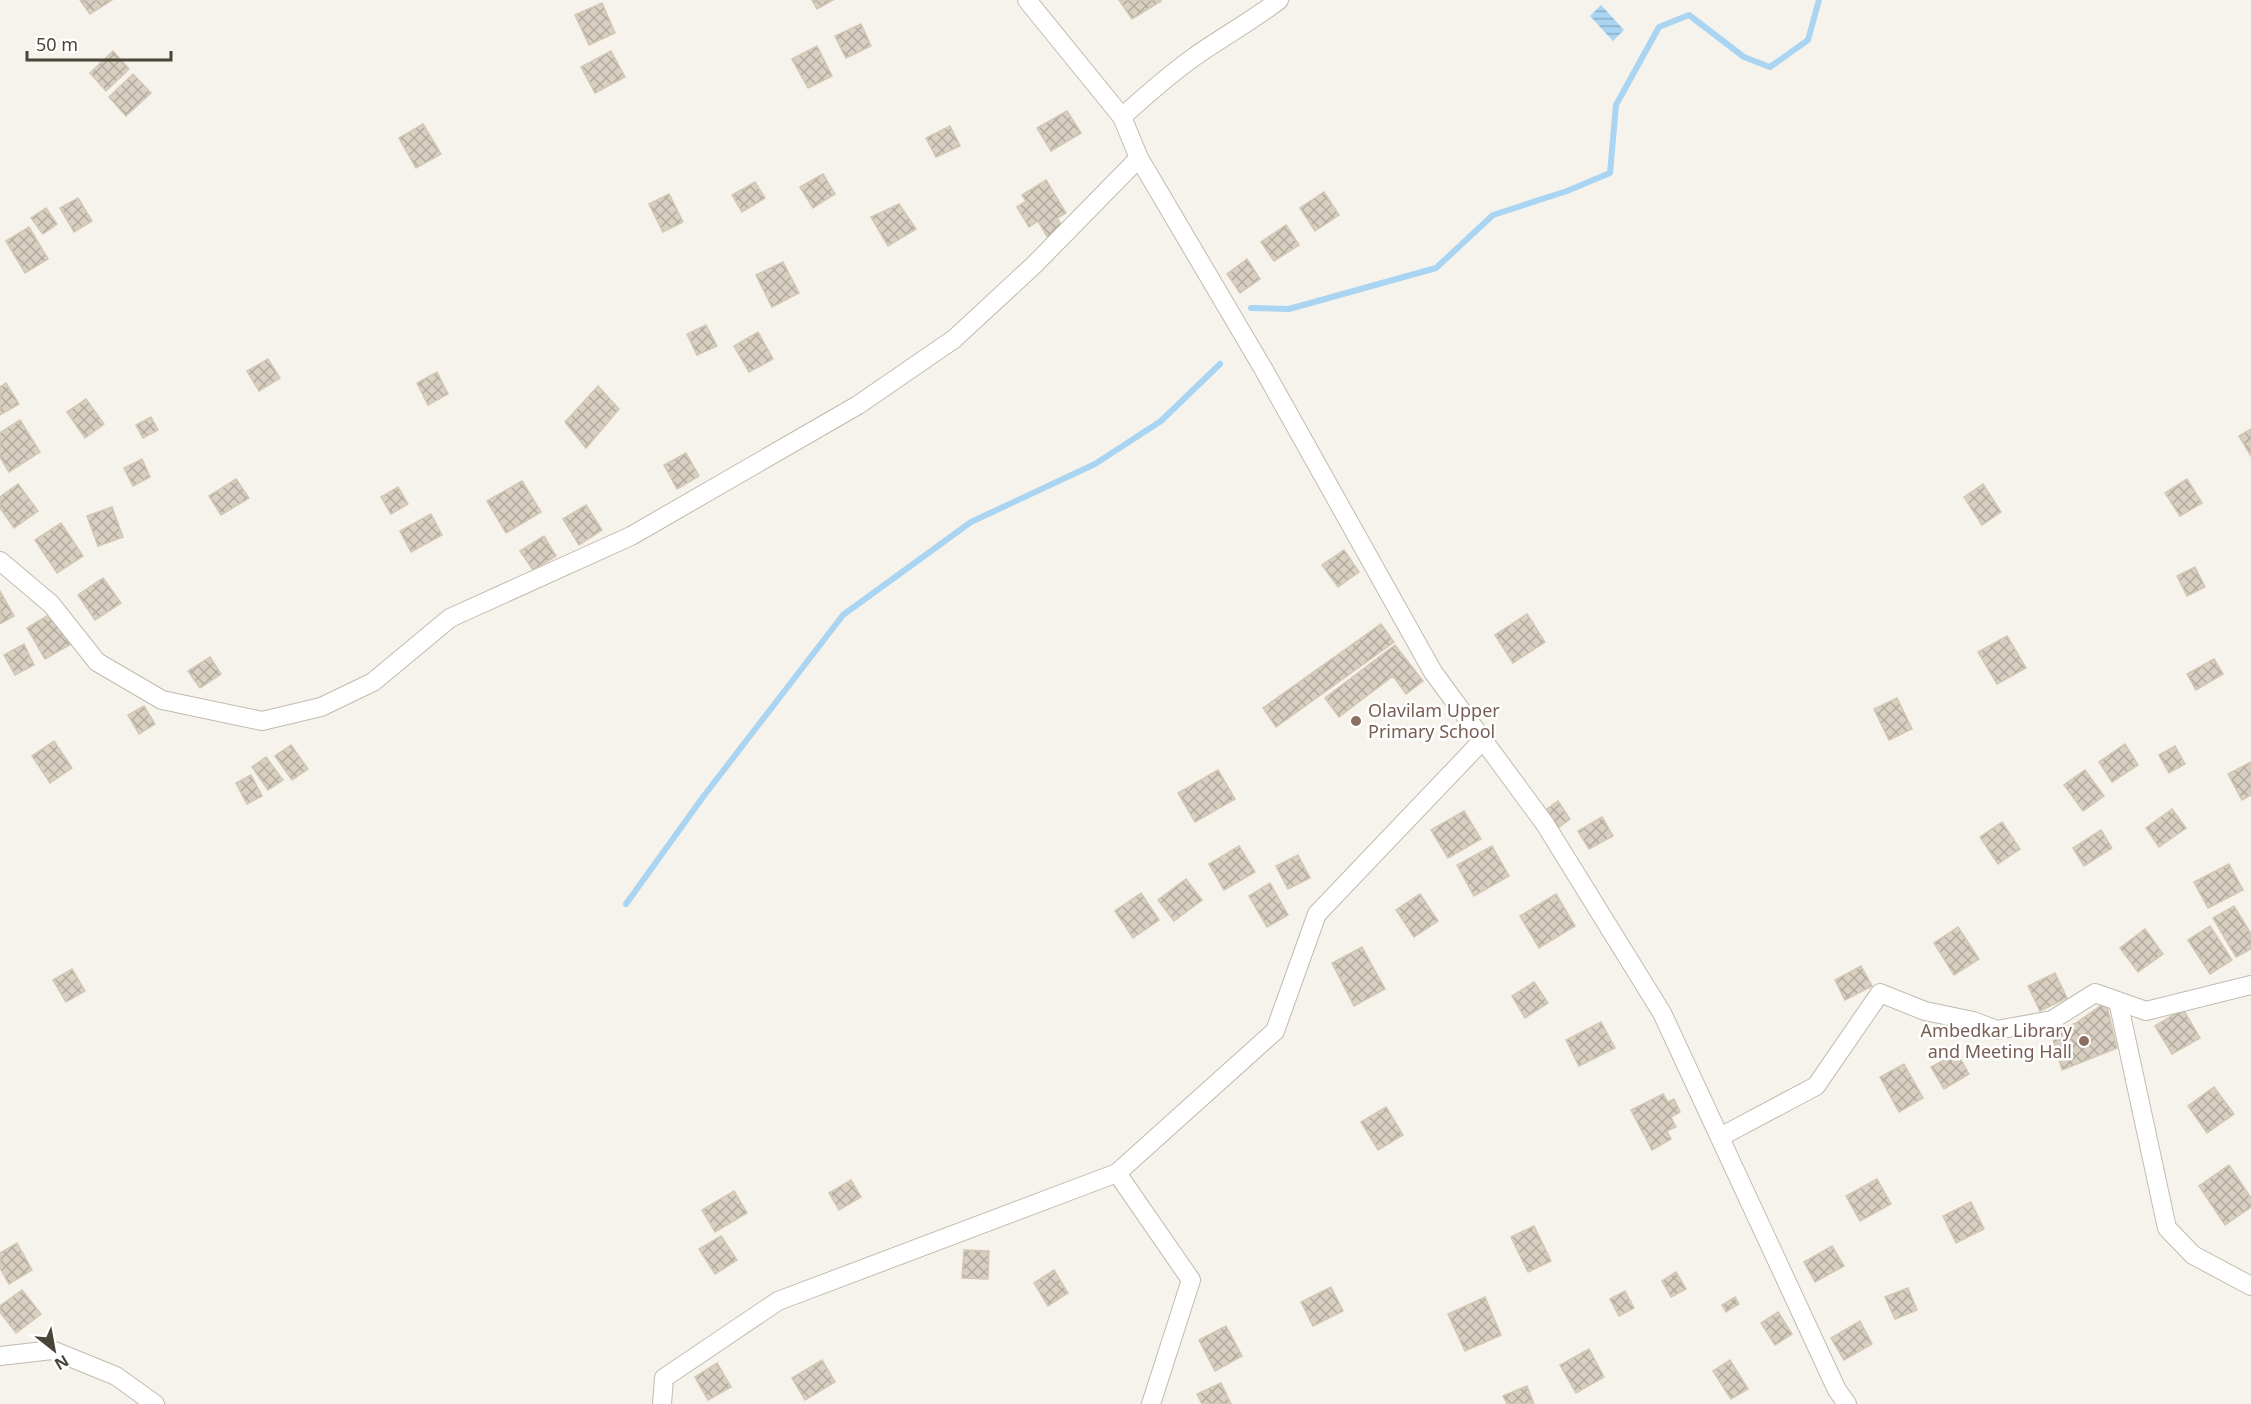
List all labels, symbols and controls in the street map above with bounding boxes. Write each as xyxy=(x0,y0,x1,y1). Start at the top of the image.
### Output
scale bar xyxy=(27,24,171,62)
text: 50 m xyxy=(36,32,78,56)
place label: Olavilam Upper Primary School xyxy=(1368,698,1500,743)
marker: Olavilam Upper Primary School xyxy=(1349,714,1363,728)
place label: Ambedkar Library and Meeting Hall xyxy=(1921,1018,2073,1063)
marker: Ambedkar Library and Meeting Hall xyxy=(2077,1034,2091,1048)
north arrow xyxy=(24,1320,84,1380)
text: N xyxy=(50,1350,73,1376)

